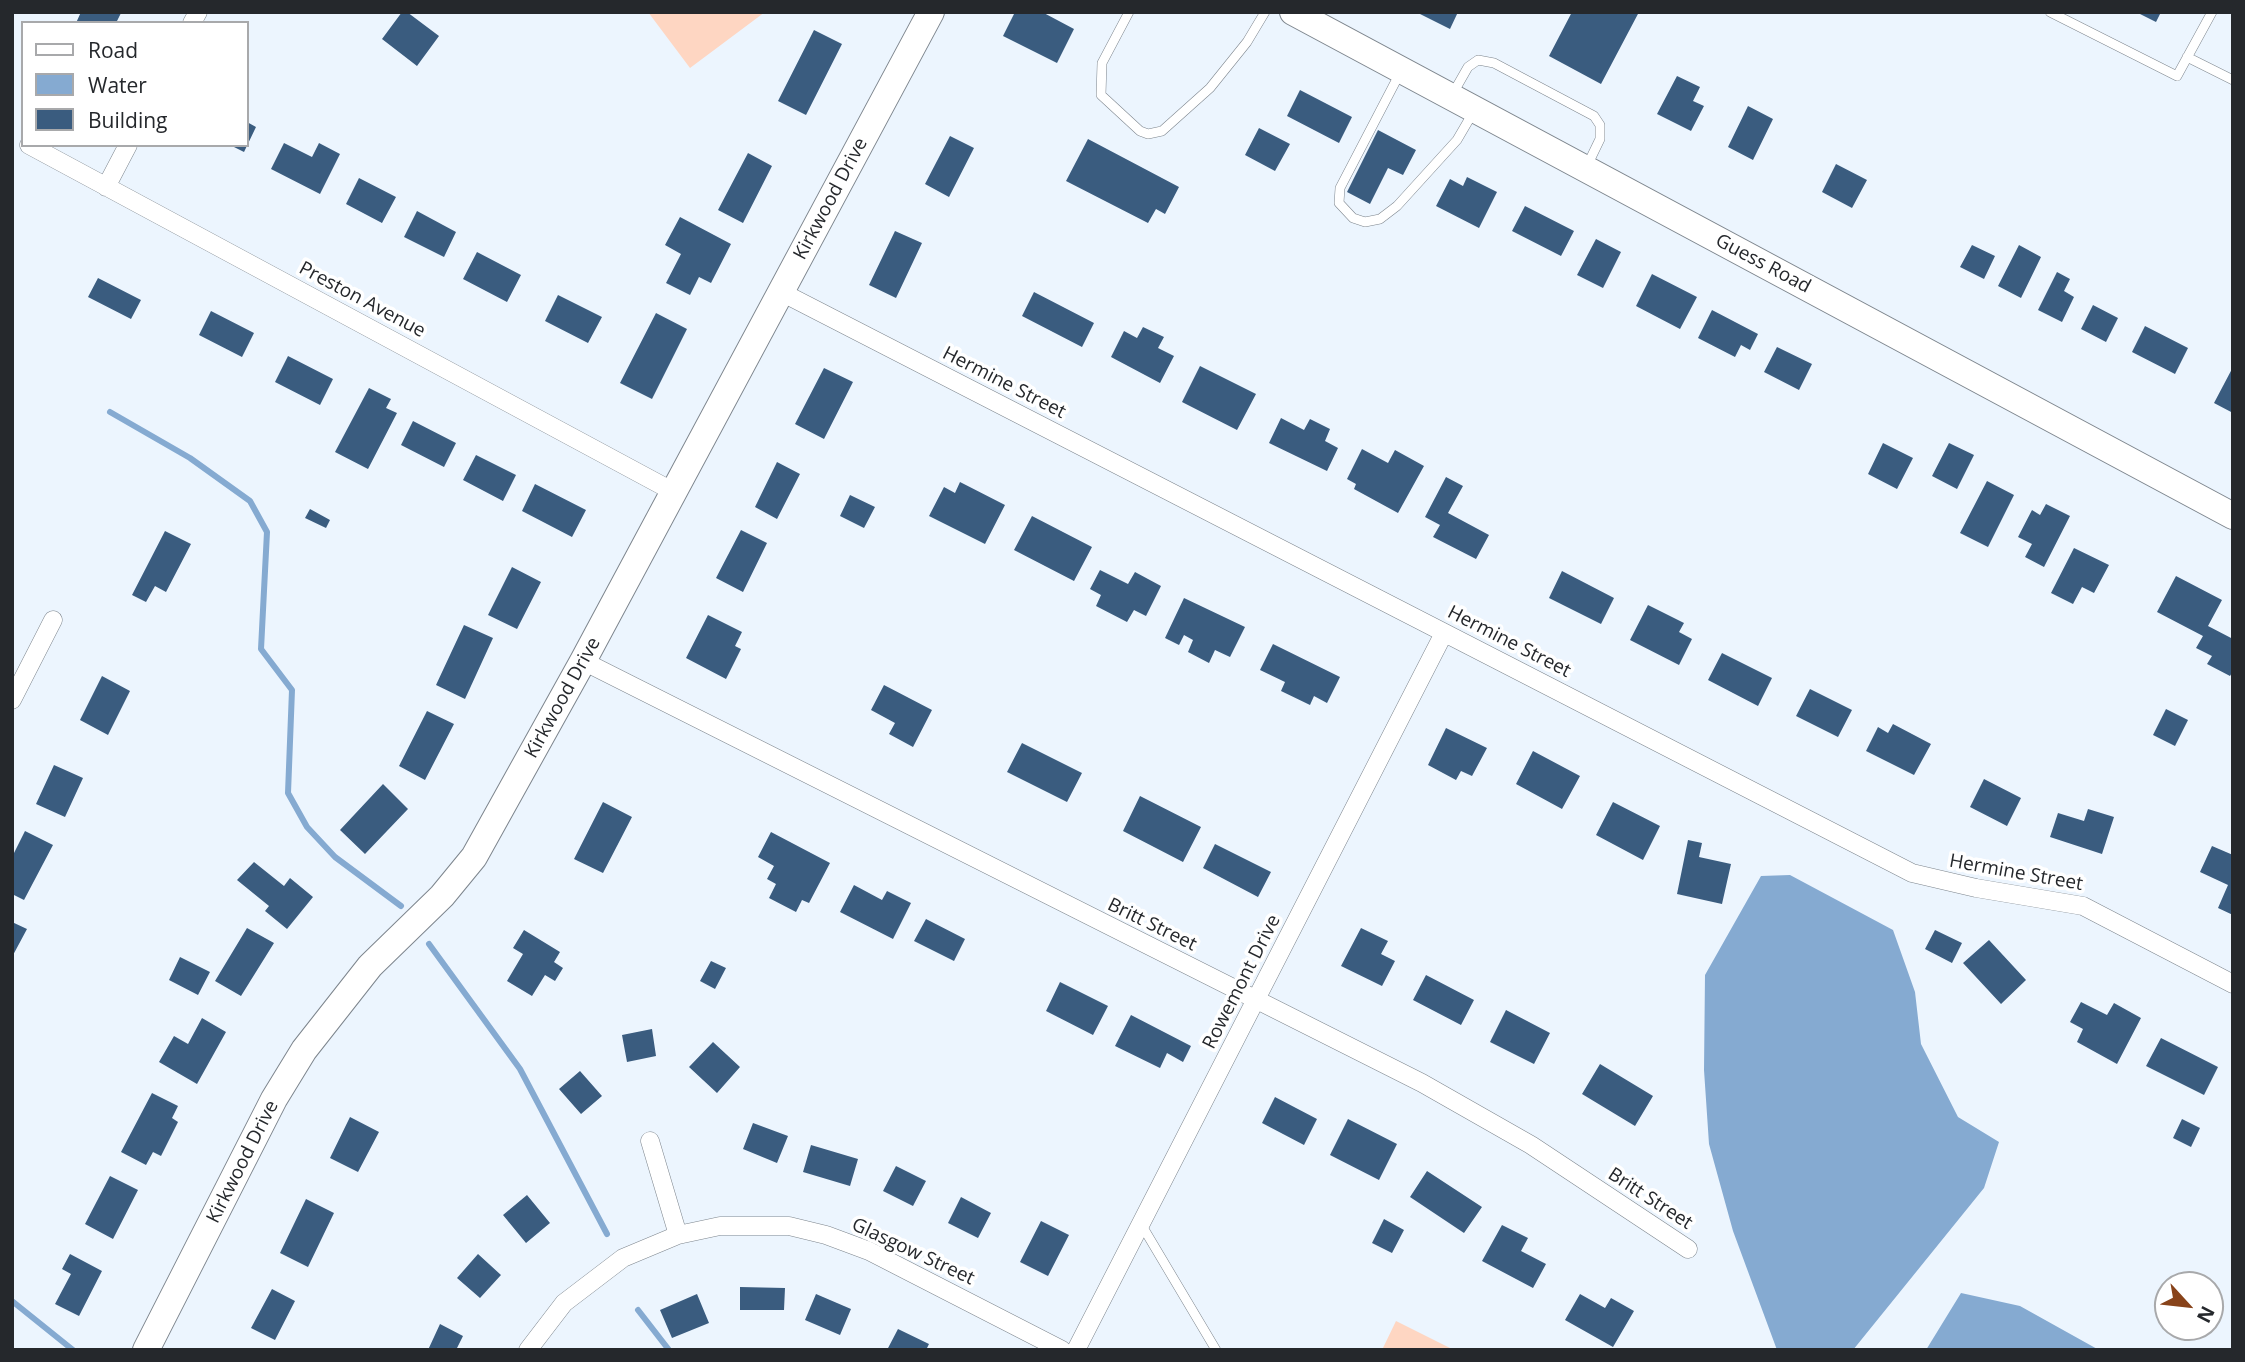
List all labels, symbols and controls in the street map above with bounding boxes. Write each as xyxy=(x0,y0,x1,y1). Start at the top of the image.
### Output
legend xyxy=(21,21,248,147)
text: Road xyxy=(88,36,138,64)
text: Water xyxy=(88,71,147,99)
text: Building xyxy=(88,106,167,134)
street label: Kirkwood Drive xyxy=(789,134,873,264)
street label: Guess Road xyxy=(1712,229,1814,299)
street label: Preston Avenue xyxy=(295,257,429,343)
street label: Hermine Street xyxy=(939,342,1069,424)
street label: Hermine Street xyxy=(1444,601,1574,683)
street label: Kirkwood Drive xyxy=(520,634,606,762)
street label: Hermine Street xyxy=(1947,850,2085,896)
street label: Britt Street xyxy=(1104,894,1200,956)
street label: Rowemont Drive xyxy=(1198,911,1286,1053)
street label: Kirkwood Drive xyxy=(202,1097,284,1227)
street label: Britt Street xyxy=(1603,1163,1697,1235)
street label: Glasgow Street xyxy=(848,1214,978,1290)
north arrow xyxy=(2154,1271,2224,1341)
text: N xyxy=(2191,1302,2221,1327)

